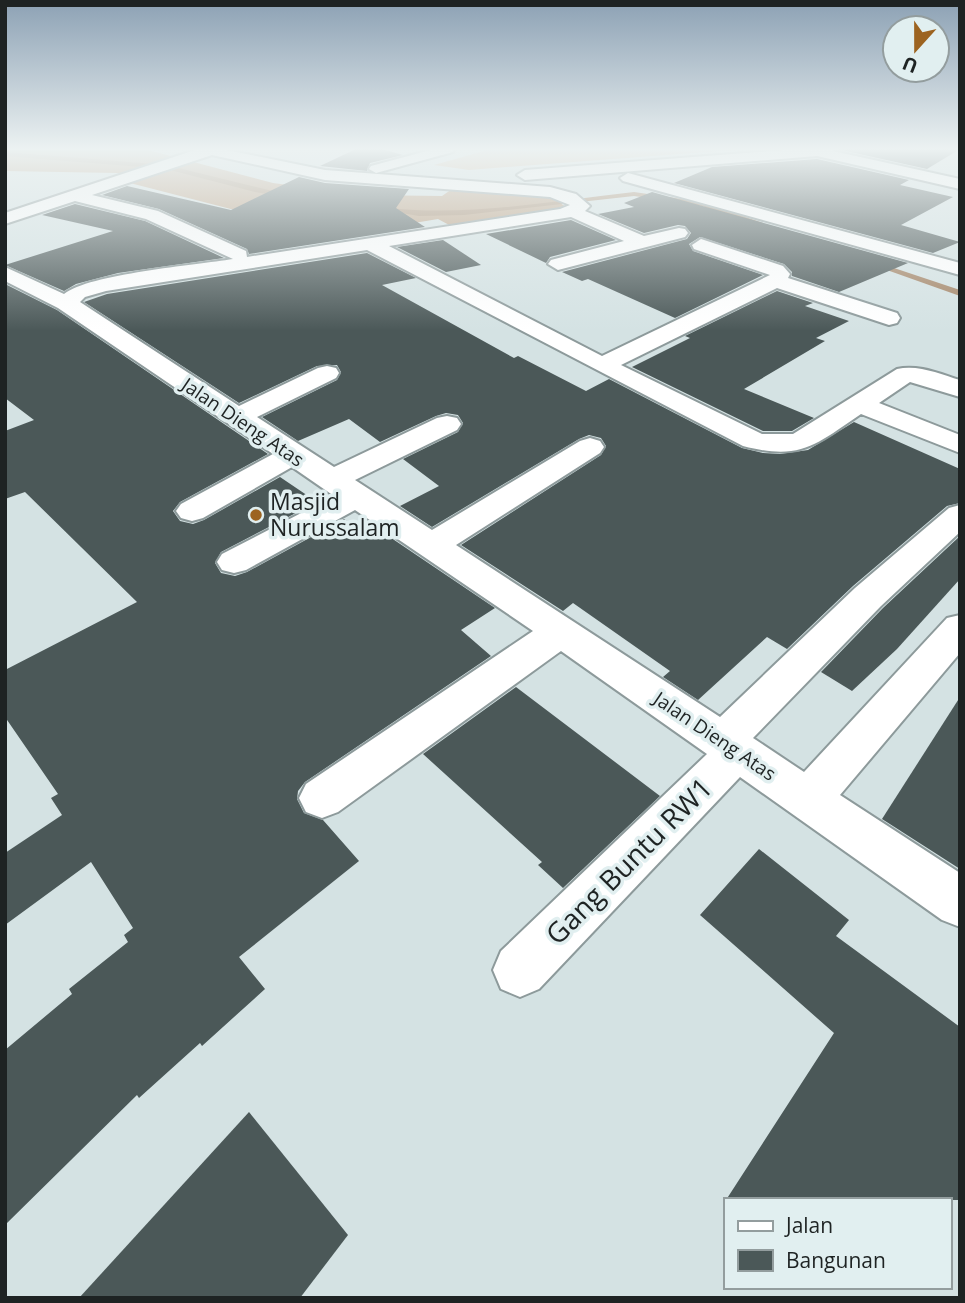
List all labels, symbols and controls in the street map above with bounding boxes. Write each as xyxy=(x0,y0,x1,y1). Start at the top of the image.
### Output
north arrow xyxy=(881,14,951,84)
text: U xyxy=(899,50,921,80)
street label: Jalan Dieng Atas xyxy=(175,370,309,473)
place label: Masjid Nurussalam xyxy=(270,485,400,543)
marker: Masjid Nurussalam xyxy=(248,507,264,523)
street label: Jalan Dieng Atas xyxy=(647,684,781,787)
street label: Gang Buntu RW1 xyxy=(537,769,720,952)
legend xyxy=(724,1198,951,1289)
text: Jalan xyxy=(784,1211,833,1239)
text: Bangunan xyxy=(786,1246,886,1274)

